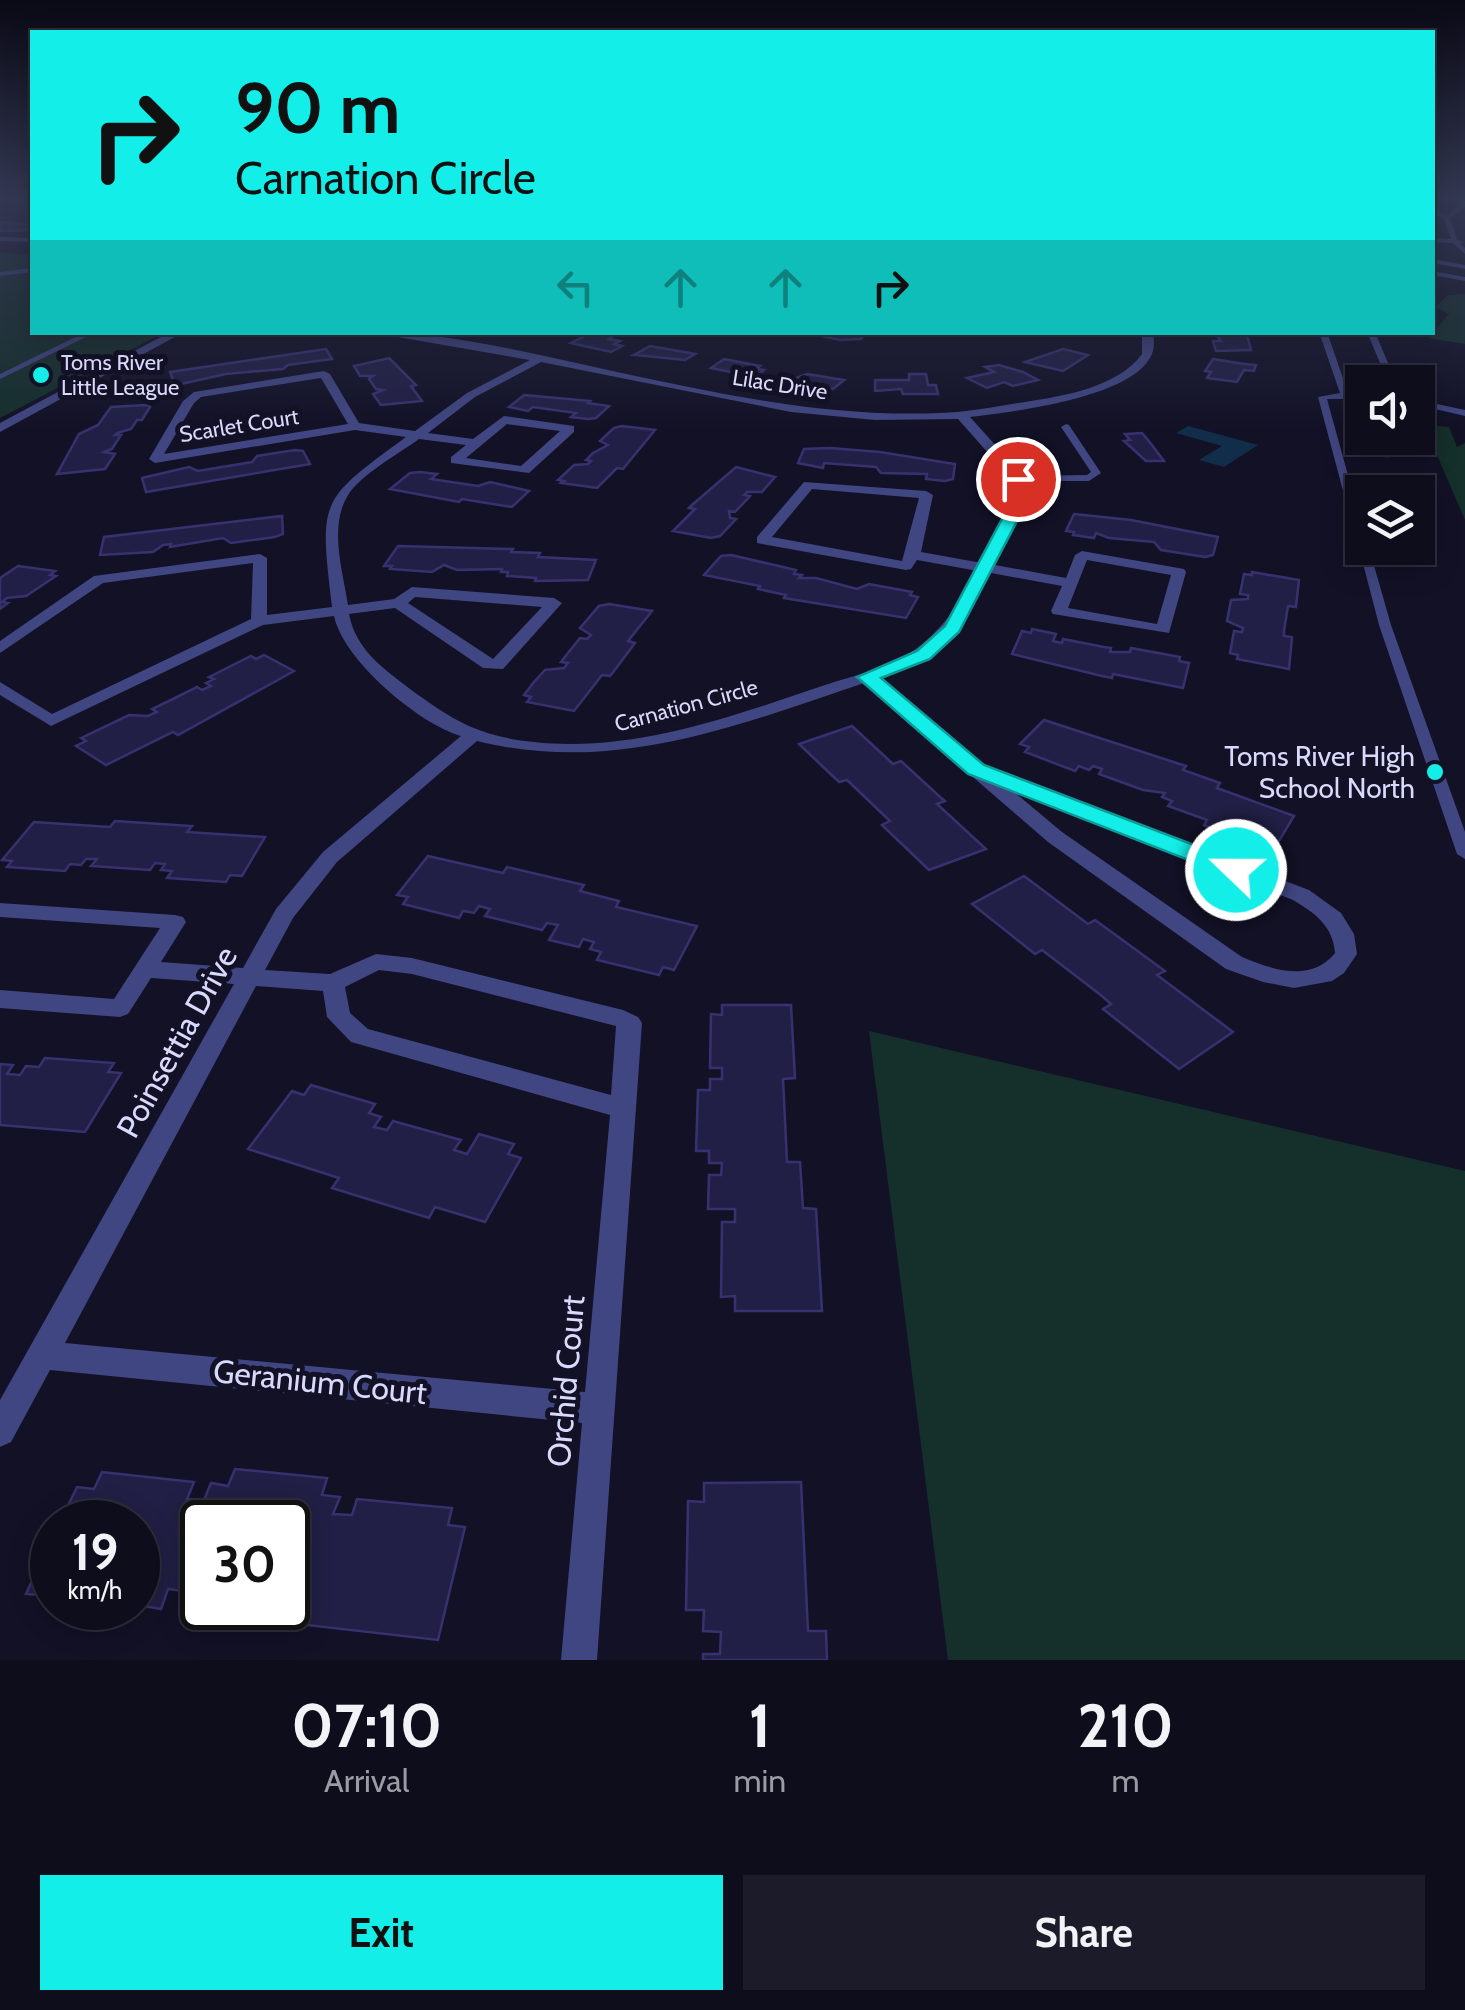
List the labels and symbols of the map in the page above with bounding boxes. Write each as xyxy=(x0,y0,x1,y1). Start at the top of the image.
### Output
place label: Toms River Little League xyxy=(61,349,179,401)
marker: Toms River Little League xyxy=(30,364,52,386)
street label: Lilac Drive xyxy=(731,364,829,405)
street label: Scarlet Court xyxy=(178,403,301,448)
pin xyxy=(976,437,1061,522)
street label: Carnation Circle xyxy=(612,673,761,738)
place label: Toms River High School North xyxy=(1224,739,1415,805)
marker: Toms River High School North xyxy=(1424,761,1446,783)
position arrow xyxy=(1184,818,1288,922)
street label: Poinsettia Drive xyxy=(108,939,245,1144)
street label: Orchid Court xyxy=(539,1293,592,1468)
street label: Geranium Court xyxy=(211,1351,429,1412)
speed limit sign: 30 xyxy=(180,1500,310,1630)

